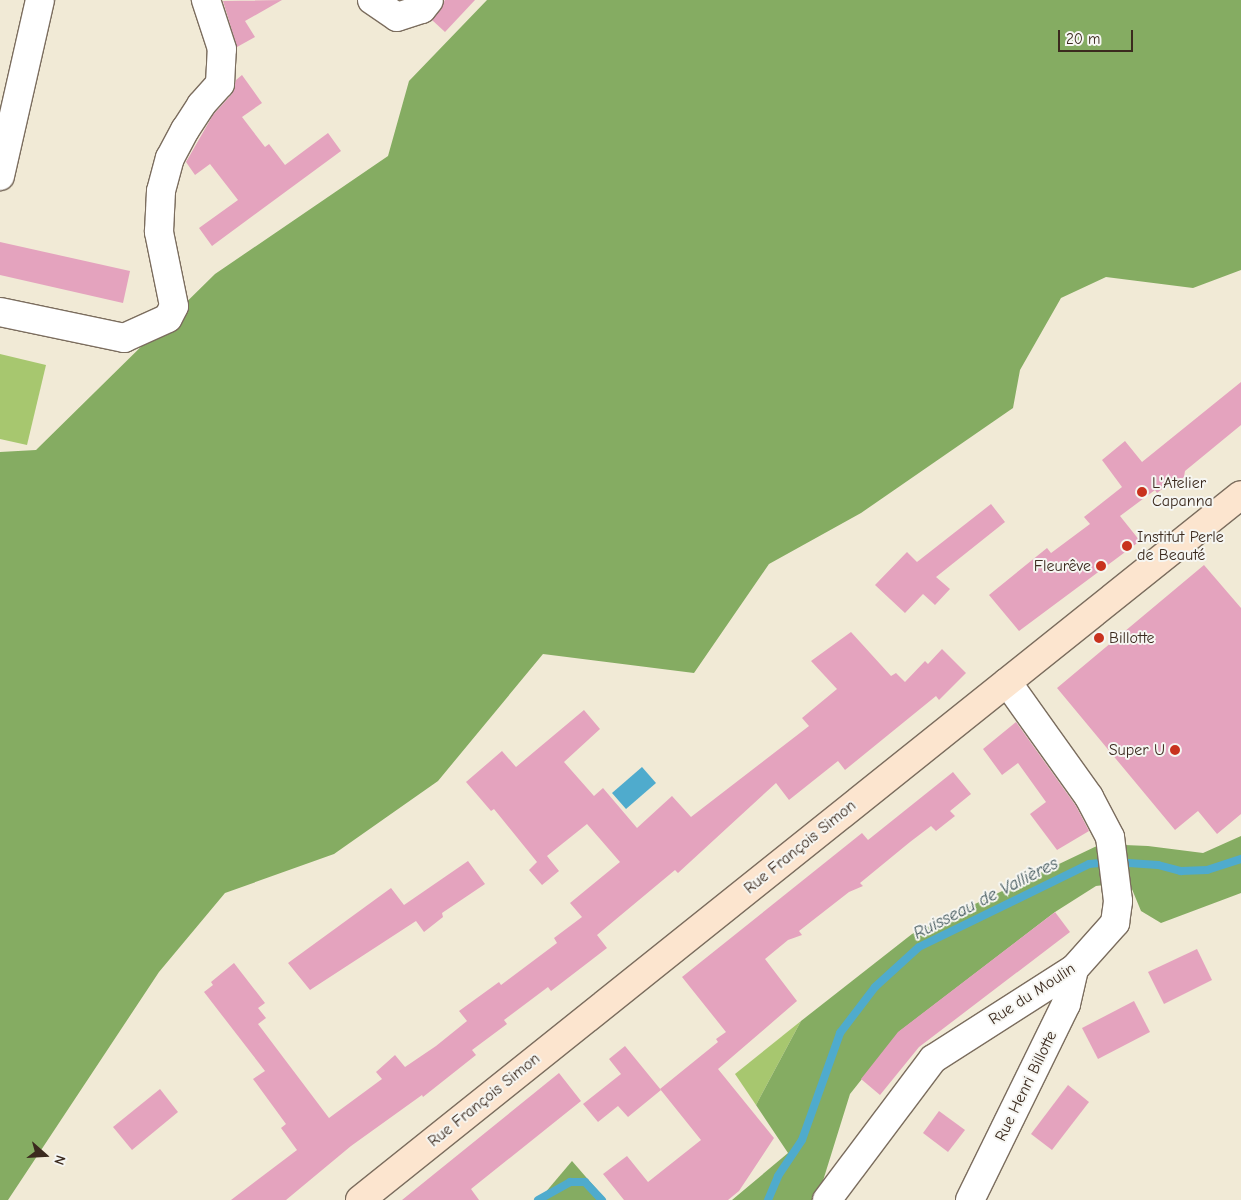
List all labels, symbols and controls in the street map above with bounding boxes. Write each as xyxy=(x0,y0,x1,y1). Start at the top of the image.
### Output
scale bar xyxy=(1061,20,1136,52)
text: 20 m xyxy=(1066,30,1100,48)
place label: L'Atelier Capanna xyxy=(1152,473,1213,511)
marker: L'Atelier Capanna xyxy=(1136,486,1148,498)
place label: Institut Perle de Beauté xyxy=(1137,527,1224,565)
marker: Institut Perle de Beauté xyxy=(1121,540,1133,552)
place label: Fleurêve xyxy=(1034,556,1091,576)
marker: Fleurêve xyxy=(1095,560,1107,572)
place label: Billotte xyxy=(1109,628,1155,648)
marker: Billotte xyxy=(1093,632,1105,644)
place label: Super U xyxy=(1109,740,1165,760)
marker: Super U xyxy=(1169,744,1181,756)
street label: Rue François Simon xyxy=(740,796,860,898)
water label: Ruisseau de Vallières xyxy=(910,853,1062,945)
street label: Rue du Moulin xyxy=(985,959,1079,1029)
street label: Rue Henri Billotte xyxy=(991,1028,1061,1144)
street label: Rue François Simon xyxy=(424,1049,544,1151)
north arrow xyxy=(20,1130,70,1180)
text: N xyxy=(50,1153,69,1167)

